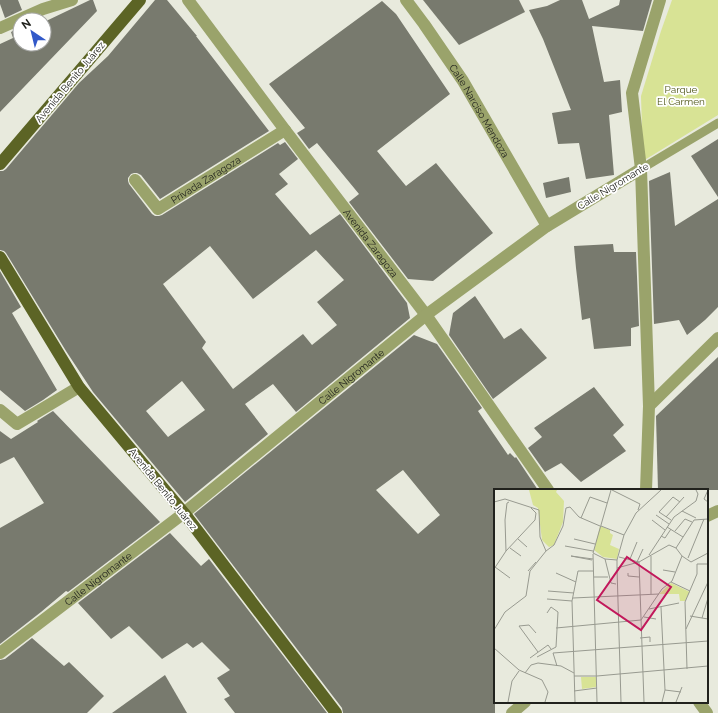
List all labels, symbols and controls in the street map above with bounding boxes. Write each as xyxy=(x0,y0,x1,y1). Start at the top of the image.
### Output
north arrow xyxy=(12,12,52,52)
text: N xyxy=(19,16,34,32)
street label: Avenida Benito Juárez xyxy=(33,39,107,125)
street label: Calle Narciso Mendoza xyxy=(448,62,511,159)
park label: Parque El Carmen xyxy=(657,84,705,107)
street label: Privada Zaragoza xyxy=(169,154,242,205)
street label: Calle Nigromante xyxy=(575,160,651,212)
street label: Avenida Zaragoza xyxy=(341,206,400,279)
street label: Calle Nigromante xyxy=(316,346,386,406)
street label: Avenida Benito Juárez xyxy=(127,446,199,532)
inset map xyxy=(494,489,708,703)
street label: Calle Nigromante xyxy=(62,549,134,607)

